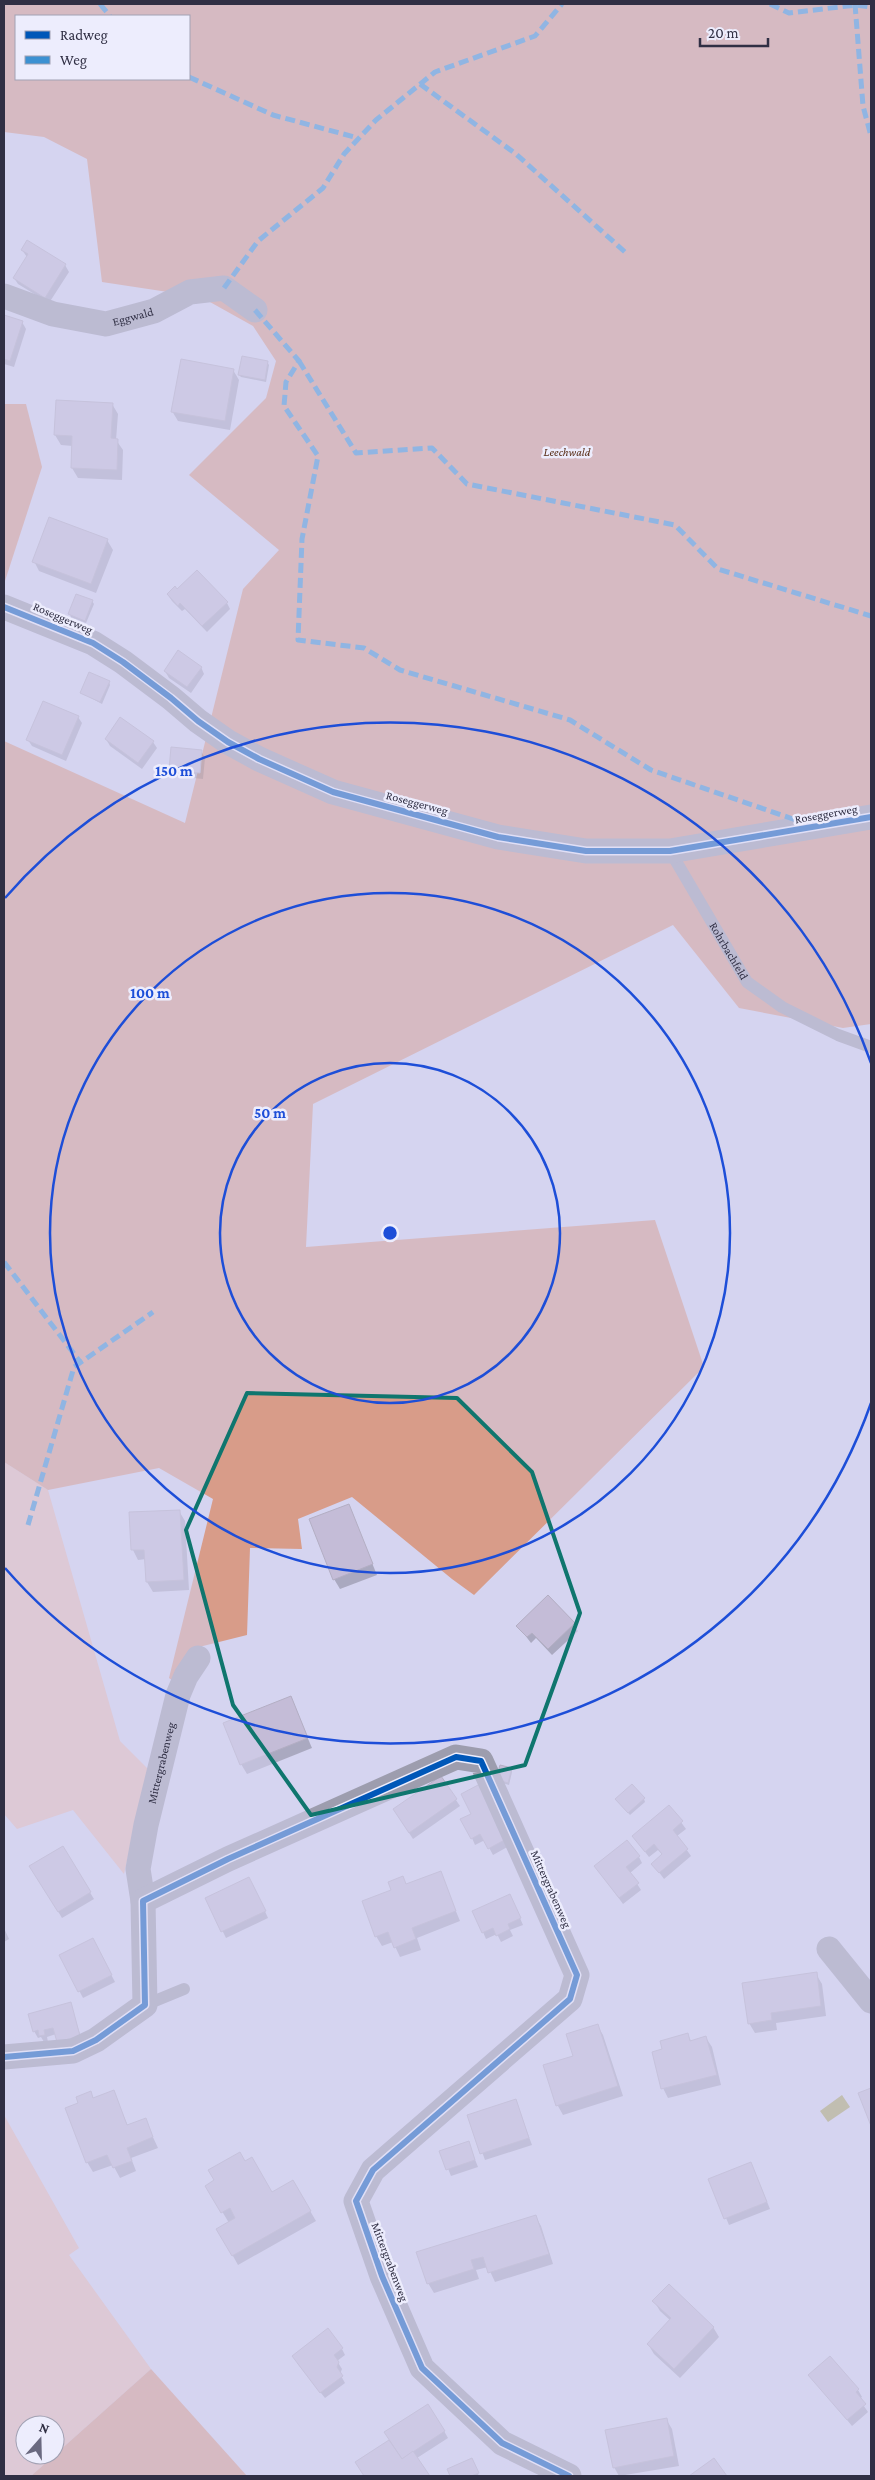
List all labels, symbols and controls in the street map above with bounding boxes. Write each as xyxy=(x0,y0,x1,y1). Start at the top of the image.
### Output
legend xyxy=(15,15,190,80)
scale bar xyxy=(700,15,768,47)
text: 20 m xyxy=(708,25,739,41)
text: Radweg xyxy=(60,27,108,44)
text: Weg xyxy=(60,52,87,69)
street label: Eggwald xyxy=(111,304,156,329)
park label: Leechwald xyxy=(544,445,591,459)
street label: Roseggerweg xyxy=(31,599,95,637)
text: 150 m xyxy=(155,763,193,779)
street label: Roseggerweg xyxy=(385,788,450,818)
street label: Roseggerweg xyxy=(794,802,859,826)
street label: Rohrbachfeld xyxy=(706,920,752,983)
text: 100 m xyxy=(130,985,170,1001)
text: 50 m xyxy=(254,1105,286,1121)
centre of rings xyxy=(381,1224,399,1242)
street label: Mittergrabenweg xyxy=(145,1721,178,1805)
street label: Mittergrabenweg xyxy=(528,1848,574,1930)
street label: Mittergrabenweg xyxy=(369,2221,412,2304)
north arrow xyxy=(15,2415,65,2465)
text: N xyxy=(37,2419,52,2437)

